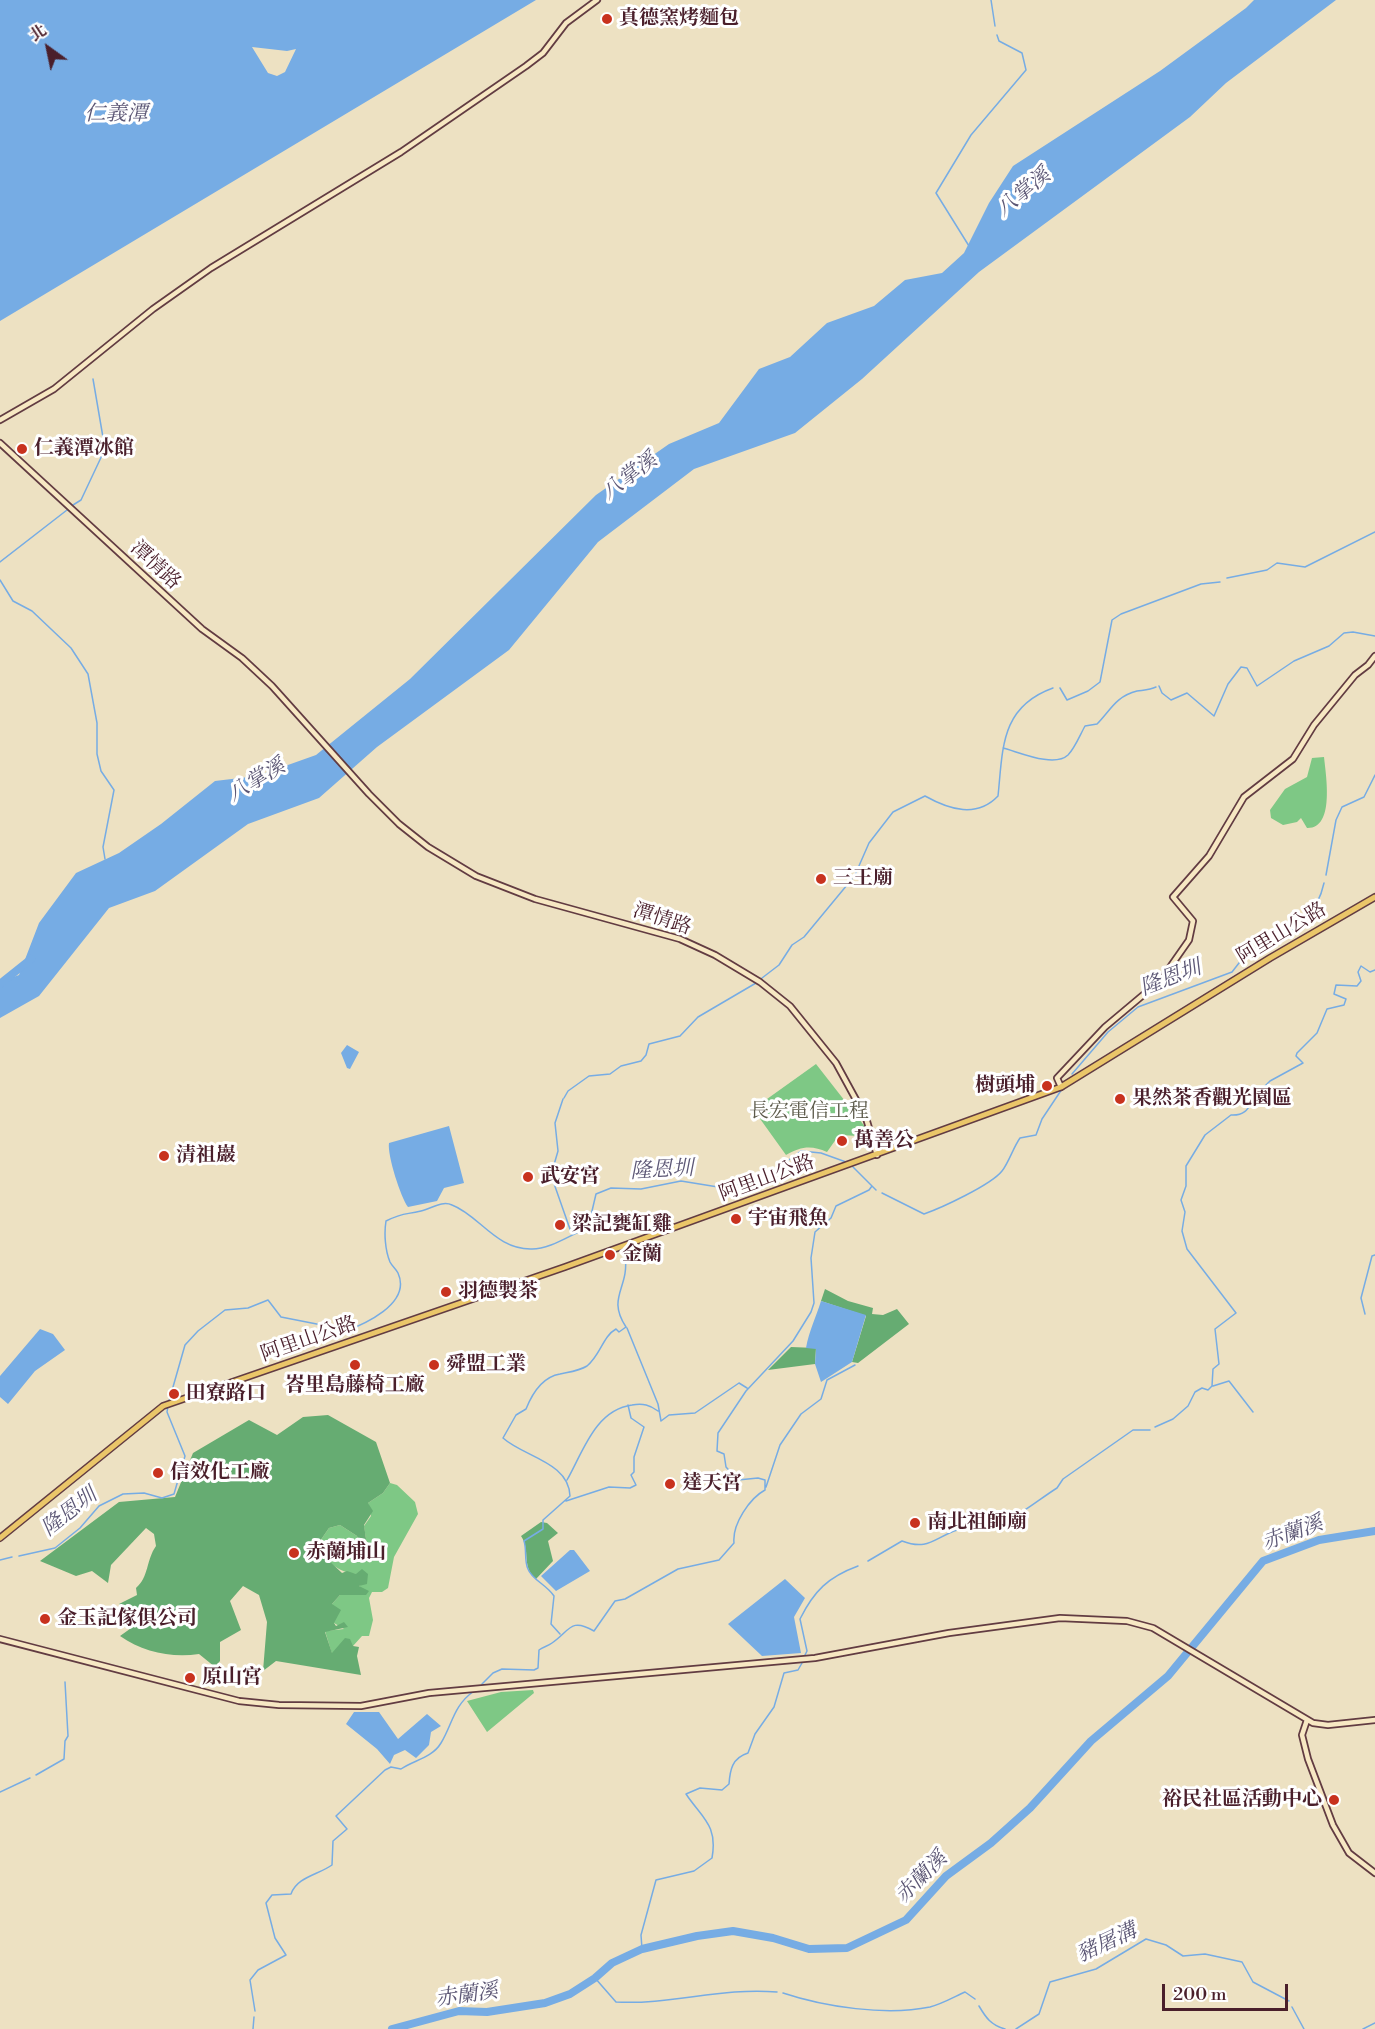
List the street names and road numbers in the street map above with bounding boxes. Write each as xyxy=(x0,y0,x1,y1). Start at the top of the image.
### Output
street label: 潭情路 xyxy=(125,537,185,595)
street label: 阿里山公路 xyxy=(1233,898,1331,970)
street label: 潭情路 xyxy=(630,899,694,941)
street label: 阿里山公路 xyxy=(716,1151,818,1207)
street label: 阿里山公路 xyxy=(258,1312,360,1368)

